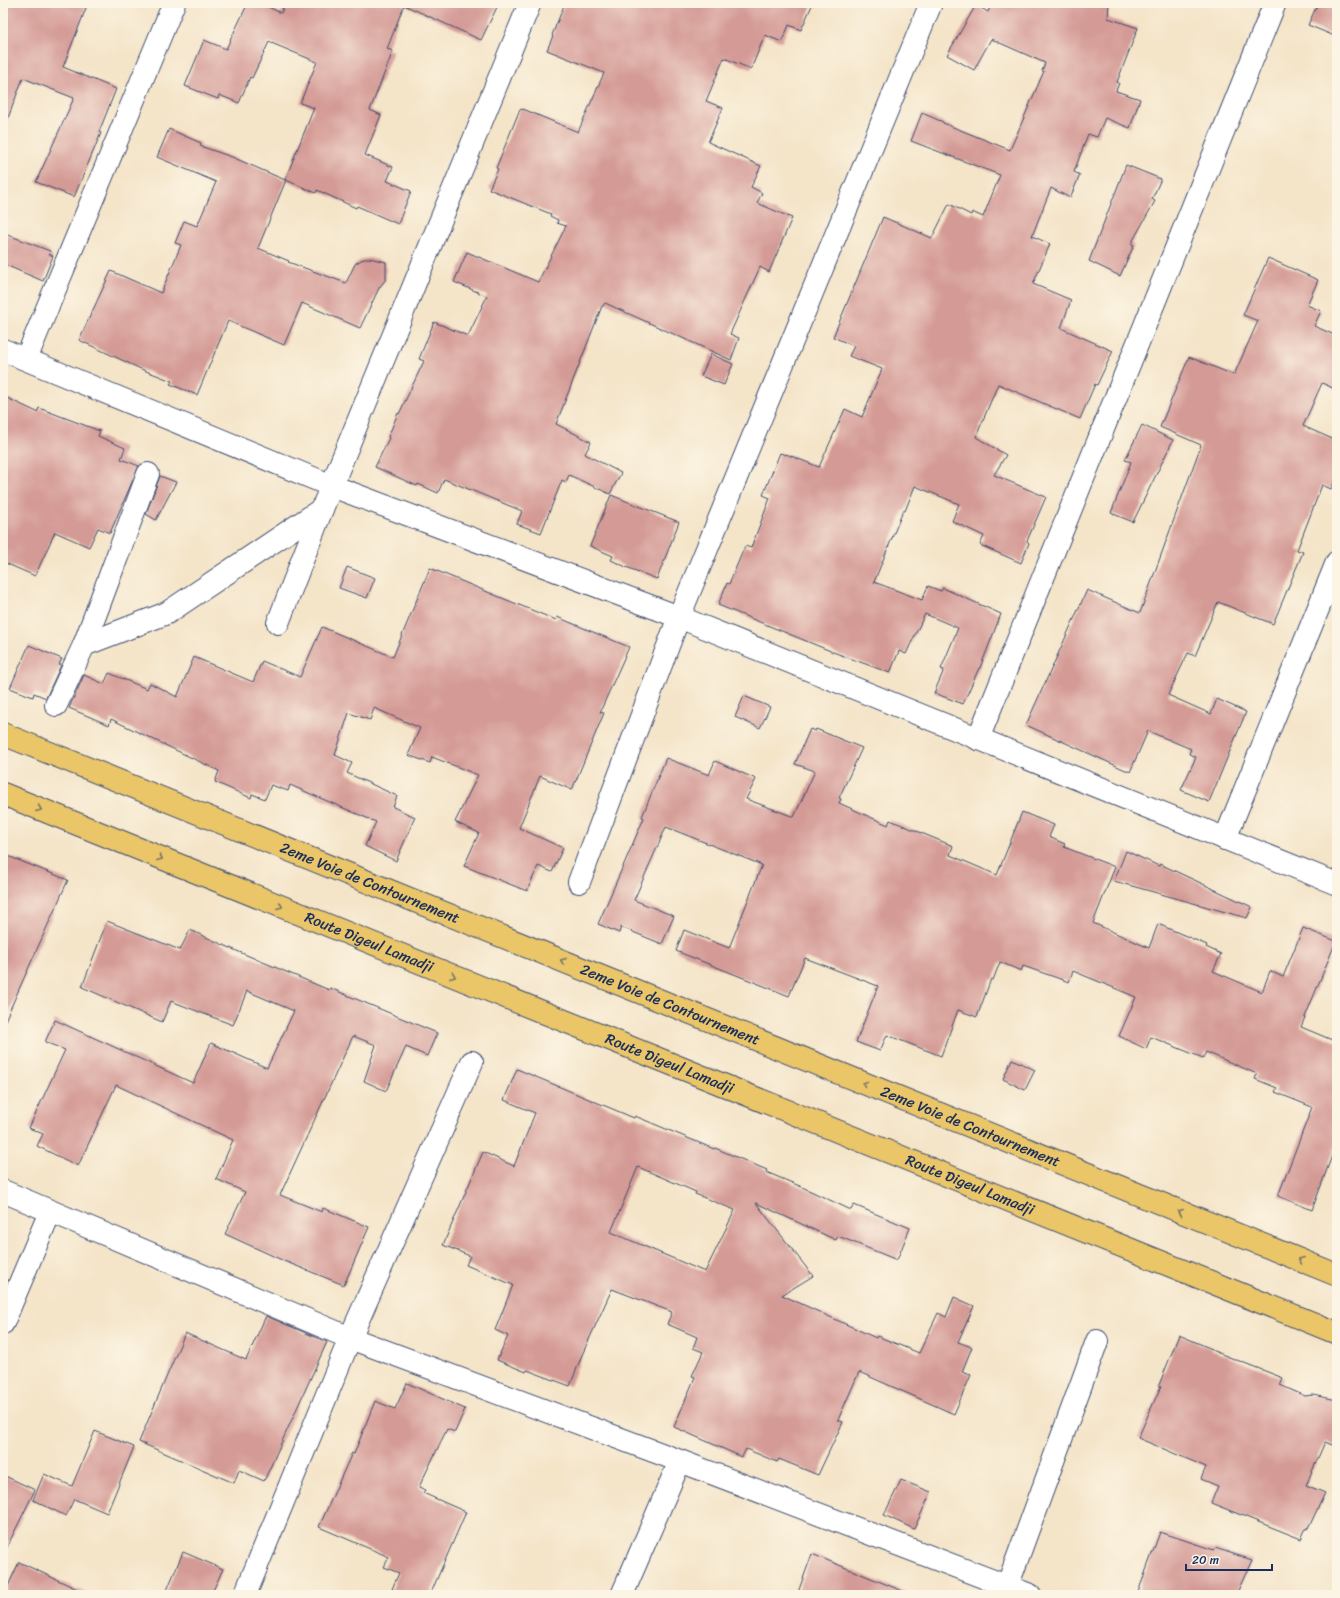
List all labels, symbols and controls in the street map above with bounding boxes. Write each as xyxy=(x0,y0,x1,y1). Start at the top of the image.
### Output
one-way arrow xyxy=(36,804,43,812)
street label: 2eme Voie de Contournement xyxy=(276,835,464,931)
one-way arrow xyxy=(156,853,163,861)
one-way arrow xyxy=(277,902,284,910)
street label: Route Digeul Lamadji xyxy=(301,904,438,980)
street label: 2eme Voie de Contournement xyxy=(576,956,765,1053)
one-way arrow xyxy=(560,958,568,966)
one-way arrow xyxy=(448,971,456,979)
street label: Route Digeul Lamadji xyxy=(601,1026,739,1101)
street label: 2eme Voie de Contournement xyxy=(877,1078,1065,1175)
one-way arrow xyxy=(862,1080,869,1088)
street label: Route Digeul Lamadji xyxy=(902,1147,1039,1223)
one-way arrow xyxy=(1177,1208,1184,1216)
one-way arrow xyxy=(1297,1257,1304,1265)
scale bar xyxy=(1186,1546,1272,1572)
text: 20 m xyxy=(1192,1549,1219,1571)

